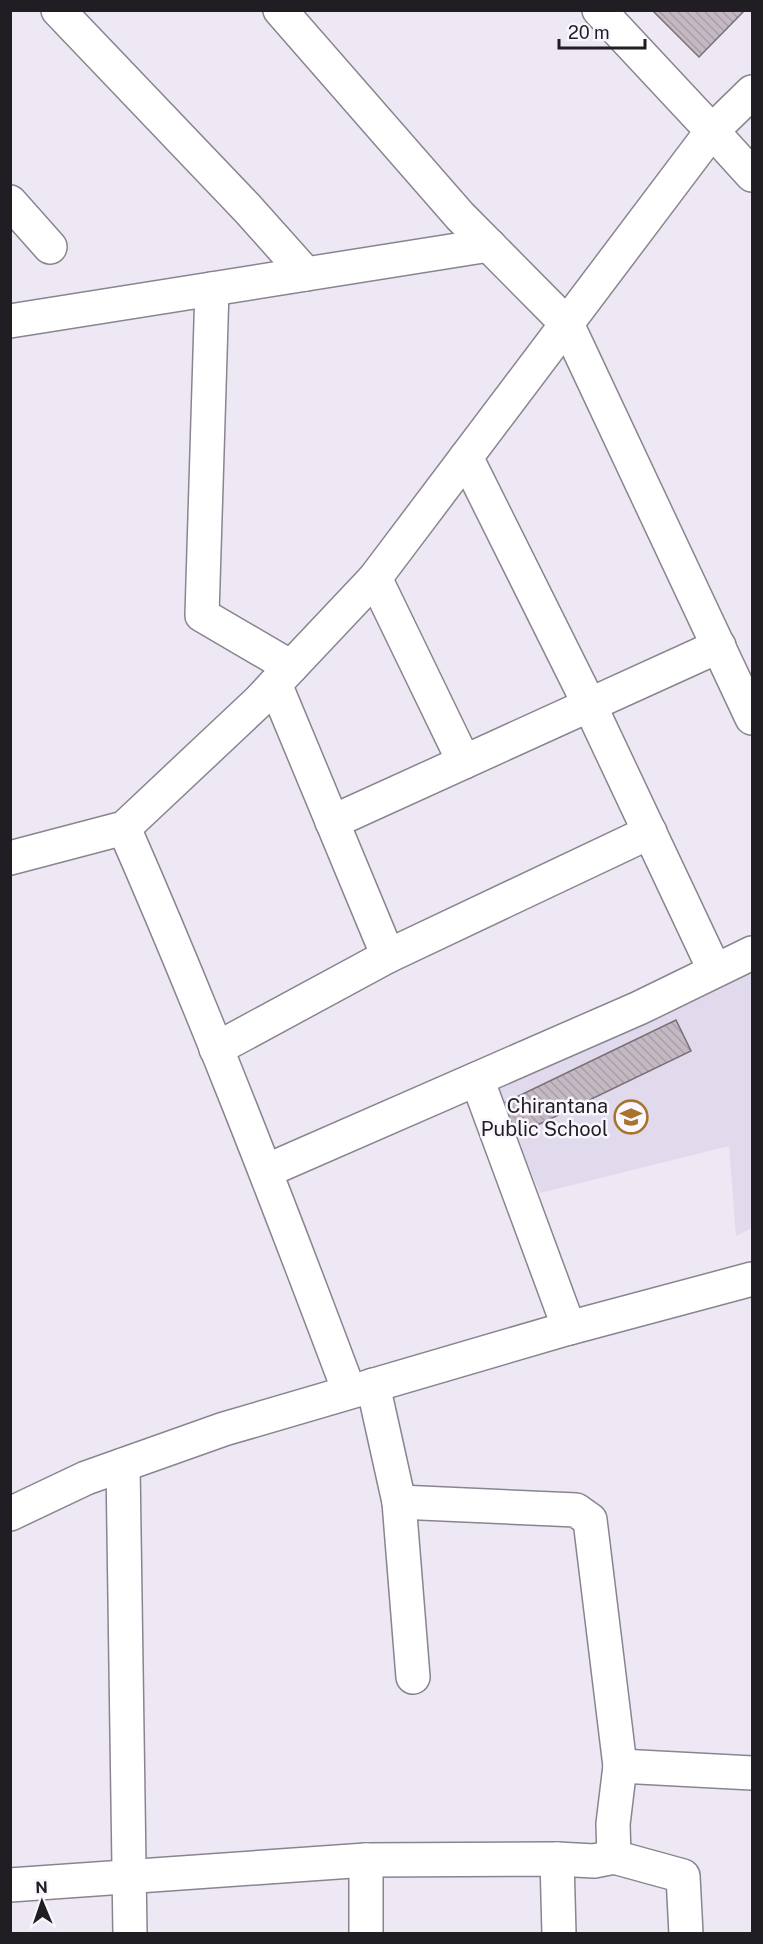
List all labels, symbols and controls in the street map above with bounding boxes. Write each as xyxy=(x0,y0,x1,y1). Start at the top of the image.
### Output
scale bar xyxy=(559,12,644,50)
text: 20 m xyxy=(568,22,610,43)
place label: Chirantana Public School xyxy=(481,1094,608,1141)
school or university icon: Chirantana Public School xyxy=(613,1099,649,1135)
north arrow xyxy=(12,1872,72,1932)
text: N xyxy=(35,1878,48,1897)

